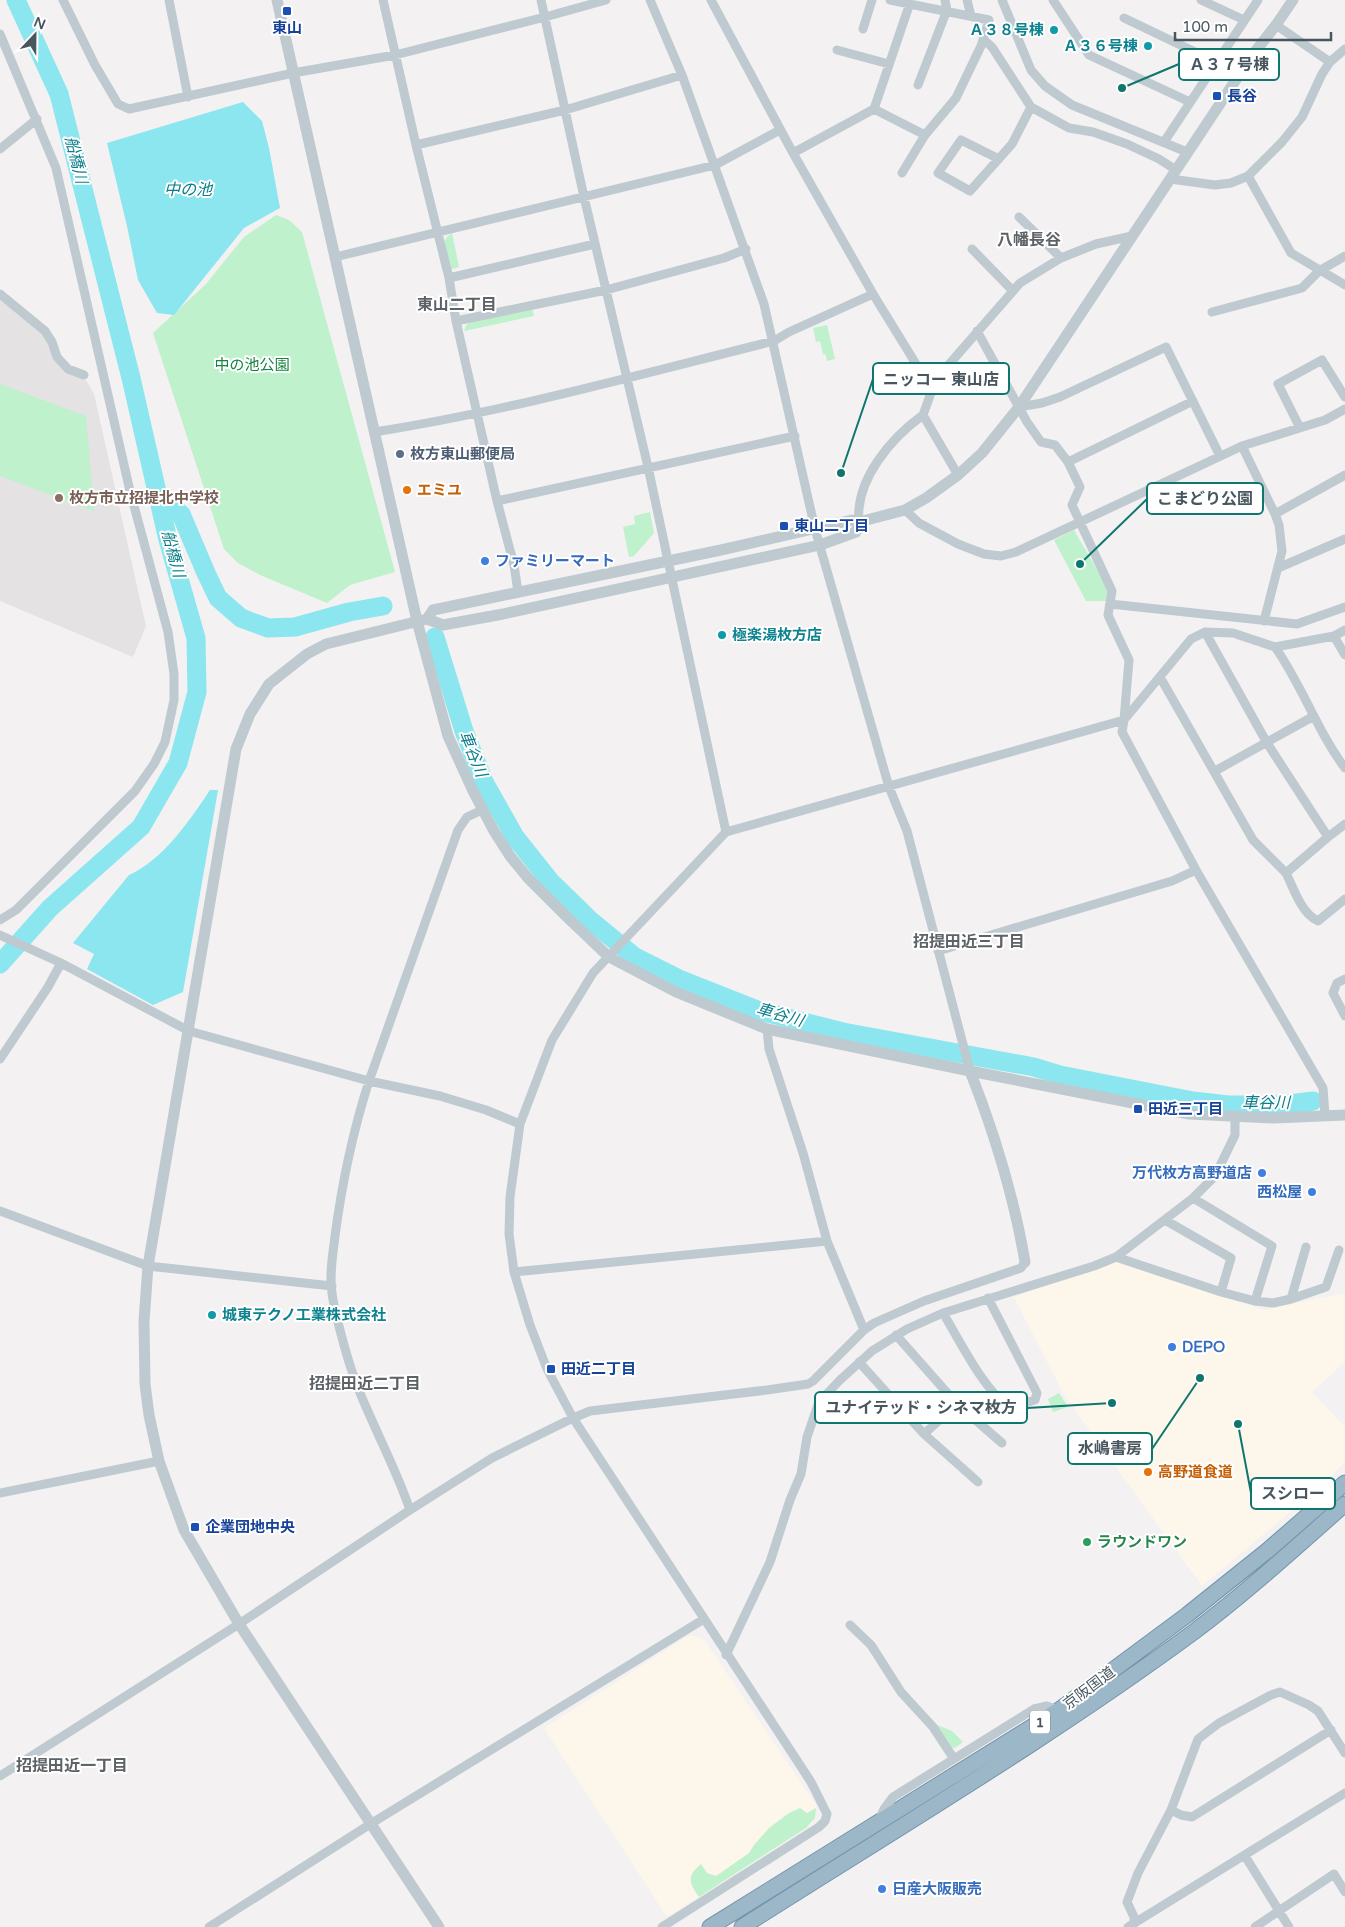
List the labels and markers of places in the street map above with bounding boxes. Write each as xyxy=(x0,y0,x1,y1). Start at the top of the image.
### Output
marker: 東山 xyxy=(281,5,293,17)
place label: 東山 xyxy=(272,19,302,37)
place label: Ａ３８号棟 xyxy=(969,21,1044,39)
marker: Ａ３８号棟 xyxy=(1048,24,1060,36)
place label: Ａ３６号棟 xyxy=(1063,37,1138,55)
marker: Ａ３６号棟 xyxy=(1142,40,1154,52)
callout: Ａ３７号棟 xyxy=(1179,49,1279,80)
place label: 長谷 xyxy=(1227,87,1257,105)
marker: 長谷 xyxy=(1211,90,1223,102)
callout: ニッコー 東山店 xyxy=(873,363,1009,394)
place label: 枚方東山郵便局 xyxy=(410,445,515,463)
marker: 枚方東山郵便局 xyxy=(394,448,406,460)
place label: エミユ xyxy=(417,481,462,499)
callout: こまどり公園 xyxy=(1147,483,1263,514)
marker: エミユ xyxy=(401,484,413,496)
place label: 枚方市立招提北中学校 xyxy=(69,489,219,507)
marker: 枚方市立招提北中学校 xyxy=(53,492,65,504)
place label: 東山二丁目 xyxy=(794,517,869,535)
marker: 東山二丁目 xyxy=(778,520,790,532)
place label: ファミリーマート xyxy=(495,552,615,570)
marker: ファミリーマート xyxy=(479,555,491,567)
place label: 極楽湯枚方店 xyxy=(732,626,822,644)
marker: 極楽湯枚方店 xyxy=(716,629,728,641)
place label: 田近三丁目 xyxy=(1148,1100,1223,1118)
marker: 田近三丁目 xyxy=(1132,1103,1144,1115)
place label: 万代枚方高野道店 xyxy=(1132,1164,1252,1182)
marker: 万代枚方高野道店 xyxy=(1256,1167,1268,1179)
place label: 西松屋 xyxy=(1257,1183,1302,1201)
marker: 西松屋 xyxy=(1306,1186,1318,1198)
place label: 城東テクノ工業株式会社 xyxy=(222,1306,386,1324)
marker: 城東テクノ工業株式会社 xyxy=(206,1309,218,1321)
place label: DEPO xyxy=(1182,1338,1225,1356)
marker: DEPO xyxy=(1166,1341,1178,1353)
place label: 田近二丁目 xyxy=(561,1360,636,1378)
marker: 田近二丁目 xyxy=(545,1363,557,1375)
callout: ユナイテッド・シネマ枚方 xyxy=(815,1392,1027,1423)
callout: 水嶋書房 xyxy=(1068,1433,1152,1464)
place label: 高野道食道 xyxy=(1158,1463,1233,1481)
marker: 高野道食道 xyxy=(1142,1466,1154,1478)
callout: スシロー xyxy=(1251,1478,1335,1509)
place label: 企業団地中央 xyxy=(205,1518,295,1536)
marker: 企業団地中央 xyxy=(189,1521,201,1533)
place label: ラウンドワン xyxy=(1097,1533,1187,1551)
marker: ラウンドワン xyxy=(1081,1536,1093,1548)
place label: 日産大阪販売 xyxy=(892,1880,982,1898)
marker: 日産大阪販売 xyxy=(876,1883,888,1895)

